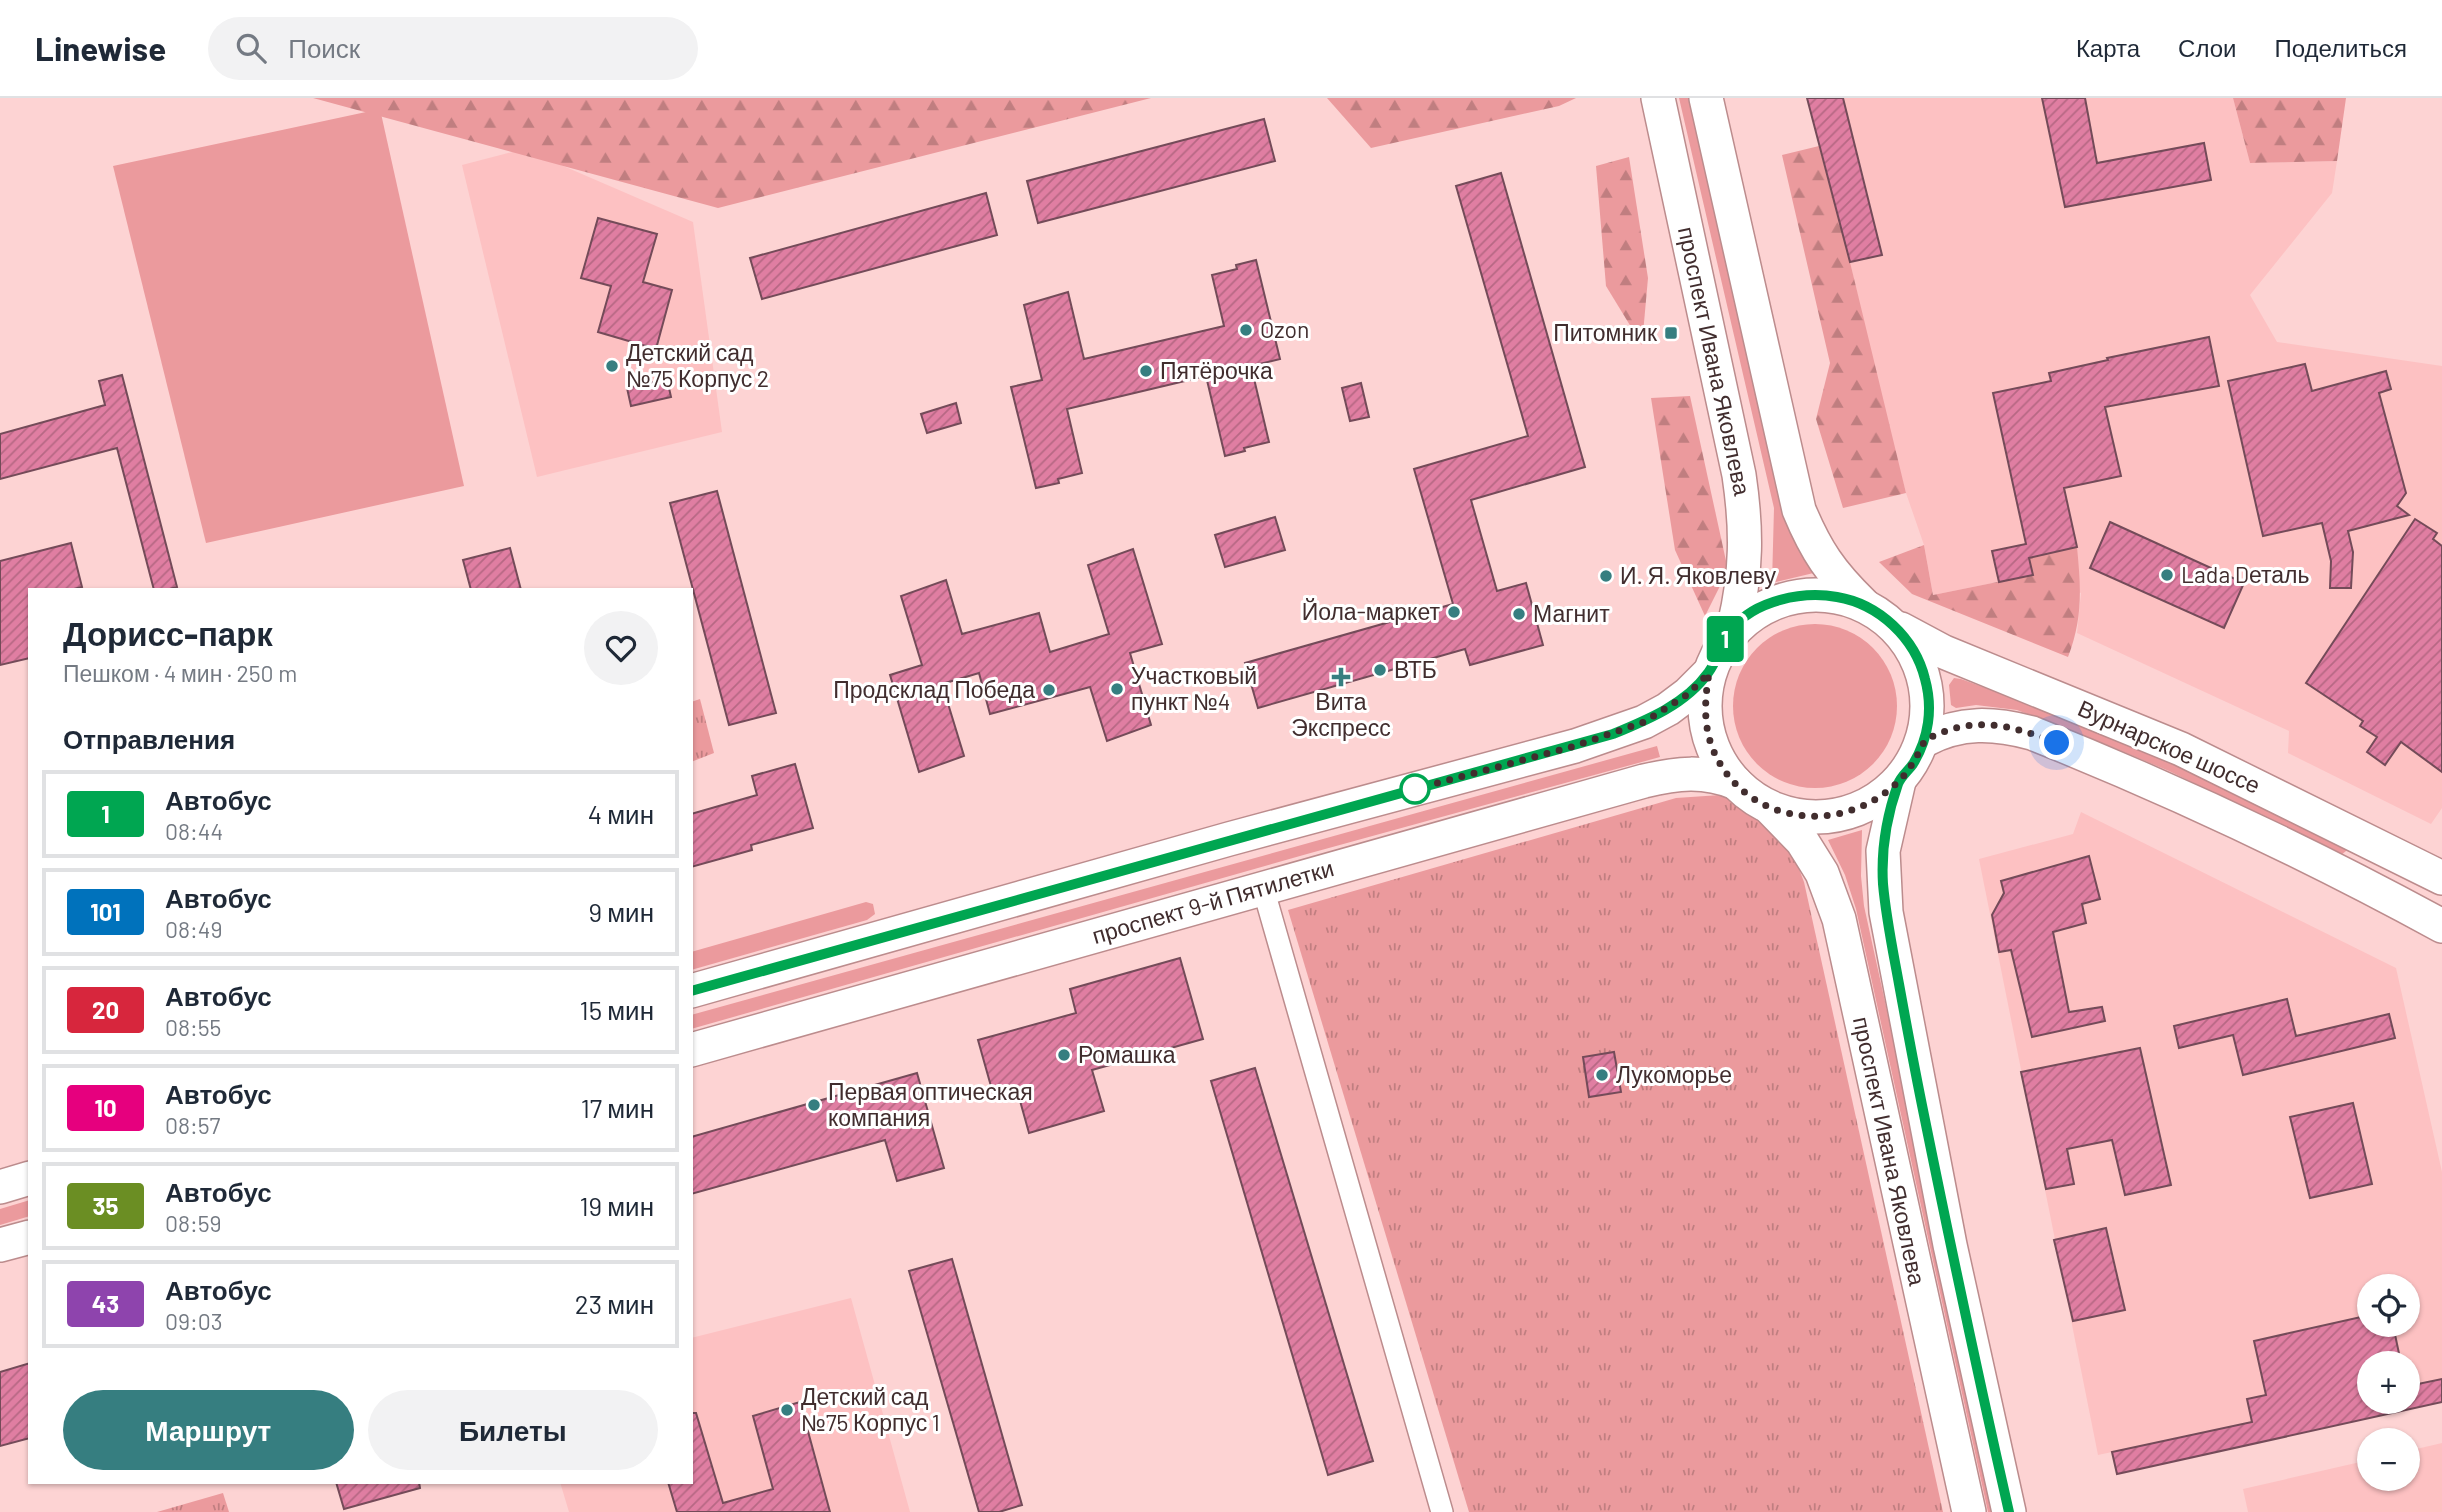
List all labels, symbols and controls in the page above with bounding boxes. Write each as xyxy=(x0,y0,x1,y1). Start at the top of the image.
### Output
search box xyxy=(208,17,698,80)
text: Linewise xyxy=(35,28,166,68)
icon: search xyxy=(232,29,270,67)
text: Поиск xyxy=(288,32,360,63)
text: Карта xyxy=(2076,33,2140,62)
text: Слои xyxy=(2178,33,2236,62)
text: Поделиться xyxy=(2274,33,2407,62)
street label: проспект Ивана Яковлева xyxy=(1673,224,1757,498)
place label: Ozon xyxy=(1260,315,1309,343)
place label: Питомник xyxy=(1553,318,1658,346)
marker: Ozon xyxy=(1238,322,1254,338)
marker: Питомник xyxy=(1663,325,1679,341)
place label: Детский сад №75 Корпус 2 xyxy=(626,338,769,392)
place label: Пятёрочка xyxy=(1160,356,1273,384)
marker: Детский сад №75 Корпус 2 xyxy=(604,358,620,374)
marker: Пятёрочка xyxy=(1138,363,1154,379)
place label: Lada Dеталь xyxy=(2181,560,2309,588)
place label: И. Я. Яковлеву xyxy=(1620,561,1776,589)
marker: Lada Dеталь xyxy=(2159,567,2175,583)
marker: И. Я. Яковлеву xyxy=(1598,568,1614,584)
place label: Йола-маркет xyxy=(1302,597,1440,625)
place label: Магнит xyxy=(1533,599,1610,627)
marker: Йола-маркет xyxy=(1446,604,1462,620)
marker: Магнит xyxy=(1511,606,1527,622)
button: heart xyxy=(584,611,658,685)
text: Дорисс-парк xyxy=(63,613,273,653)
line badge: 1 xyxy=(1702,616,1748,662)
text: 1 xyxy=(1721,624,1729,653)
place label: ВТБ xyxy=(1394,655,1437,683)
text: Пешком · 4 мин · 250 m xyxy=(63,659,297,687)
place label: Участковый пункт №4 xyxy=(1131,661,1257,715)
marker: ВТБ xyxy=(1372,662,1388,678)
marker: Вита Экспресс xyxy=(1333,669,1349,685)
place label: Продсклад Победа xyxy=(833,675,1035,703)
marker: Участковый пункт №4 xyxy=(1109,681,1125,697)
marker: Продсклад Победа xyxy=(1041,682,1057,698)
place label: Вита Экспресс xyxy=(1291,687,1391,741)
street label: Вурнарское шоссе xyxy=(2074,693,2265,799)
text: Отправления xyxy=(63,723,235,754)
your location xyxy=(2039,725,2074,760)
unlabelled marker xyxy=(1400,774,1430,804)
text: Автобус xyxy=(165,784,272,815)
text: 4 мин xyxy=(588,798,654,829)
text: 1 xyxy=(101,799,110,828)
text: 08:44 xyxy=(165,817,223,845)
street label: проспект 9-й Пятилетки xyxy=(1089,853,1337,949)
text: Автобус xyxy=(165,882,272,913)
text: 9 мин xyxy=(588,896,654,927)
text: 101 xyxy=(90,897,121,926)
text: 08:49 xyxy=(165,915,222,943)
text: Автобус xyxy=(165,980,272,1011)
text: 15 мин xyxy=(580,994,654,1025)
text: 20 xyxy=(92,995,119,1024)
text: 08:55 xyxy=(165,1013,221,1041)
street label: проспект Ивана Яковлева xyxy=(1848,1014,1932,1288)
place label: Ромашка xyxy=(1078,1040,1176,1068)
marker: Ромашка xyxy=(1056,1047,1072,1063)
place label: Лукоморье xyxy=(1616,1060,1732,1088)
marker: Лукоморье xyxy=(1594,1067,1610,1083)
place label: Первая оптическая компания xyxy=(828,1077,1033,1131)
text: Автобус xyxy=(165,1078,272,1109)
text: 17 мин xyxy=(581,1092,654,1123)
text: 10 xyxy=(94,1093,117,1122)
marker: Первая оптическая компания xyxy=(806,1097,822,1113)
text: 08:57 xyxy=(165,1111,220,1139)
text: Автобус xyxy=(165,1176,272,1207)
text: 19 мин xyxy=(579,1190,654,1221)
text: 35 xyxy=(93,1191,118,1220)
text: 08:59 xyxy=(165,1209,222,1237)
text: Автобус xyxy=(165,1274,272,1305)
map controls xyxy=(2357,1274,2420,1491)
button: locate xyxy=(2357,1274,2420,1337)
text: 23 мин xyxy=(575,1288,654,1319)
text: 43 xyxy=(92,1289,119,1318)
text: 09:03 xyxy=(165,1307,223,1335)
button: + xyxy=(2357,1351,2420,1414)
place label: Детский сад №75 Корпус 1 xyxy=(801,1382,940,1436)
button: Маршрут xyxy=(63,1390,354,1470)
button: Билеты xyxy=(368,1390,658,1470)
marker: Детский сад №75 Корпус 1 xyxy=(779,1402,795,1418)
button: − xyxy=(2357,1428,2420,1491)

